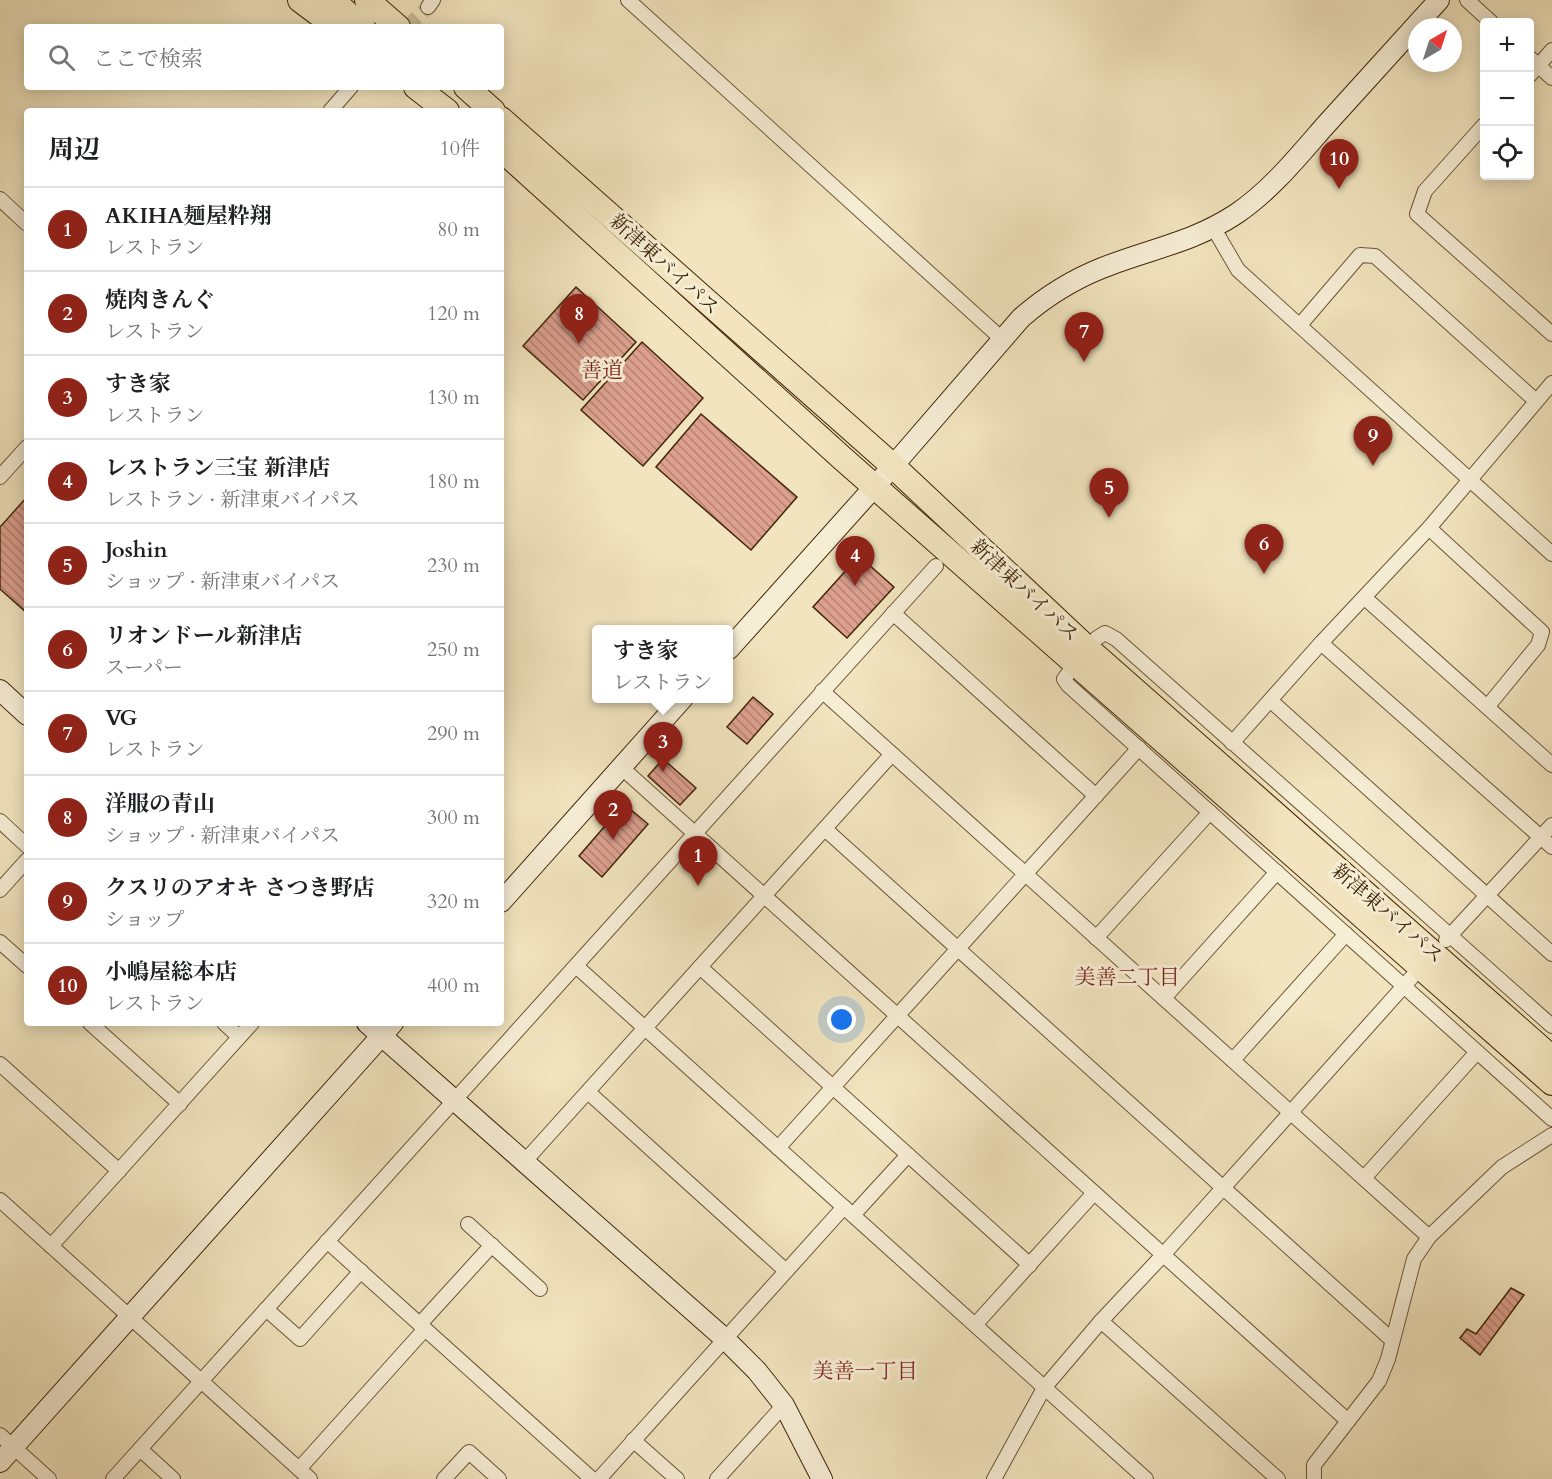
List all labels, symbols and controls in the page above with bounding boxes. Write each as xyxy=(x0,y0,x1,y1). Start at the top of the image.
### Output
north arrow xyxy=(1408,18,1462,72)
map controls xyxy=(1480,18,1534,180)
button: + xyxy=(1480,18,1534,72)
search box xyxy=(24,24,504,90)
icon: search xyxy=(45,41,78,74)
text: ここで検索 xyxy=(93,44,203,74)
button: − xyxy=(1480,72,1534,126)
button: locate xyxy=(1480,126,1534,180)
text: 周辺 xyxy=(48,132,100,167)
text: 10件 xyxy=(440,135,480,162)
pin: 10 xyxy=(1320,140,1358,189)
text: AKIHA麺屋粋翔 xyxy=(105,201,272,231)
street label: 新津東バイパス xyxy=(604,208,726,321)
text: 1 xyxy=(62,216,73,243)
text: 80 m xyxy=(437,216,480,243)
text: レストラン xyxy=(105,234,204,261)
text: 焼肉きんぐ xyxy=(105,285,215,315)
pin: 8 xyxy=(560,294,598,344)
text: 2 xyxy=(62,300,73,327)
text: 120 m xyxy=(427,300,480,327)
pin: 7 xyxy=(1064,312,1104,362)
text: レストラン xyxy=(105,318,204,345)
district label: 善道 xyxy=(581,356,623,385)
text: すき家 xyxy=(105,369,171,399)
text: 3 xyxy=(62,384,73,411)
text: 130 m xyxy=(427,384,480,411)
text: レストラン xyxy=(105,402,204,429)
pin: 9 xyxy=(1354,416,1392,466)
text: レストラン三宝 新津店 xyxy=(105,453,330,483)
text: 4 xyxy=(62,468,73,495)
text: 180 m xyxy=(427,468,480,495)
pin: 5 xyxy=(1090,468,1128,518)
text: レストラン · 新津東バイパス xyxy=(105,486,360,513)
pin: 6 xyxy=(1244,524,1284,574)
street label: 新津東バイパス xyxy=(964,533,1085,648)
text: Joshin xyxy=(105,535,168,565)
pin: 4 xyxy=(836,536,874,586)
text: 5 xyxy=(62,552,73,579)
text: 230 m xyxy=(427,552,480,579)
text: ショップ · 新津東バイパス xyxy=(105,568,340,595)
text: リオンドール新津店 xyxy=(105,621,302,651)
popup xyxy=(592,625,733,703)
text: 6 xyxy=(62,636,73,663)
text: 250 m xyxy=(427,636,480,663)
text: すき家 xyxy=(613,636,679,666)
text: スーパー xyxy=(105,654,183,681)
text: レストラン xyxy=(613,669,712,696)
text: VG xyxy=(105,703,137,733)
text: 7 xyxy=(62,720,73,747)
text: 290 m xyxy=(427,720,480,747)
pin: 3 xyxy=(644,722,682,772)
text: レストラン xyxy=(105,736,204,763)
text: 洋服の青山 xyxy=(105,789,215,819)
pin: 2 xyxy=(594,790,632,840)
text: 8 xyxy=(62,804,73,831)
text: 300 m xyxy=(427,804,480,831)
text: ショップ · 新津東バイパス xyxy=(105,822,340,849)
pin: 1 xyxy=(678,836,718,886)
street label: 新津東バイパス xyxy=(1326,857,1449,969)
text: クスリのアオキ さつき野店 xyxy=(105,873,374,903)
text: 9 xyxy=(62,888,73,915)
text: 320 m xyxy=(427,888,480,915)
text: ショップ xyxy=(105,906,185,933)
text: 小嶋屋総本店 xyxy=(105,957,237,987)
district label: 美善二丁目 xyxy=(1075,963,1180,992)
text: 10 xyxy=(57,972,78,999)
text: 400 m xyxy=(427,972,480,999)
text: レストラン xyxy=(105,990,204,1017)
your location xyxy=(827,1005,856,1034)
district label: 美善一丁目 xyxy=(813,1357,918,1386)

